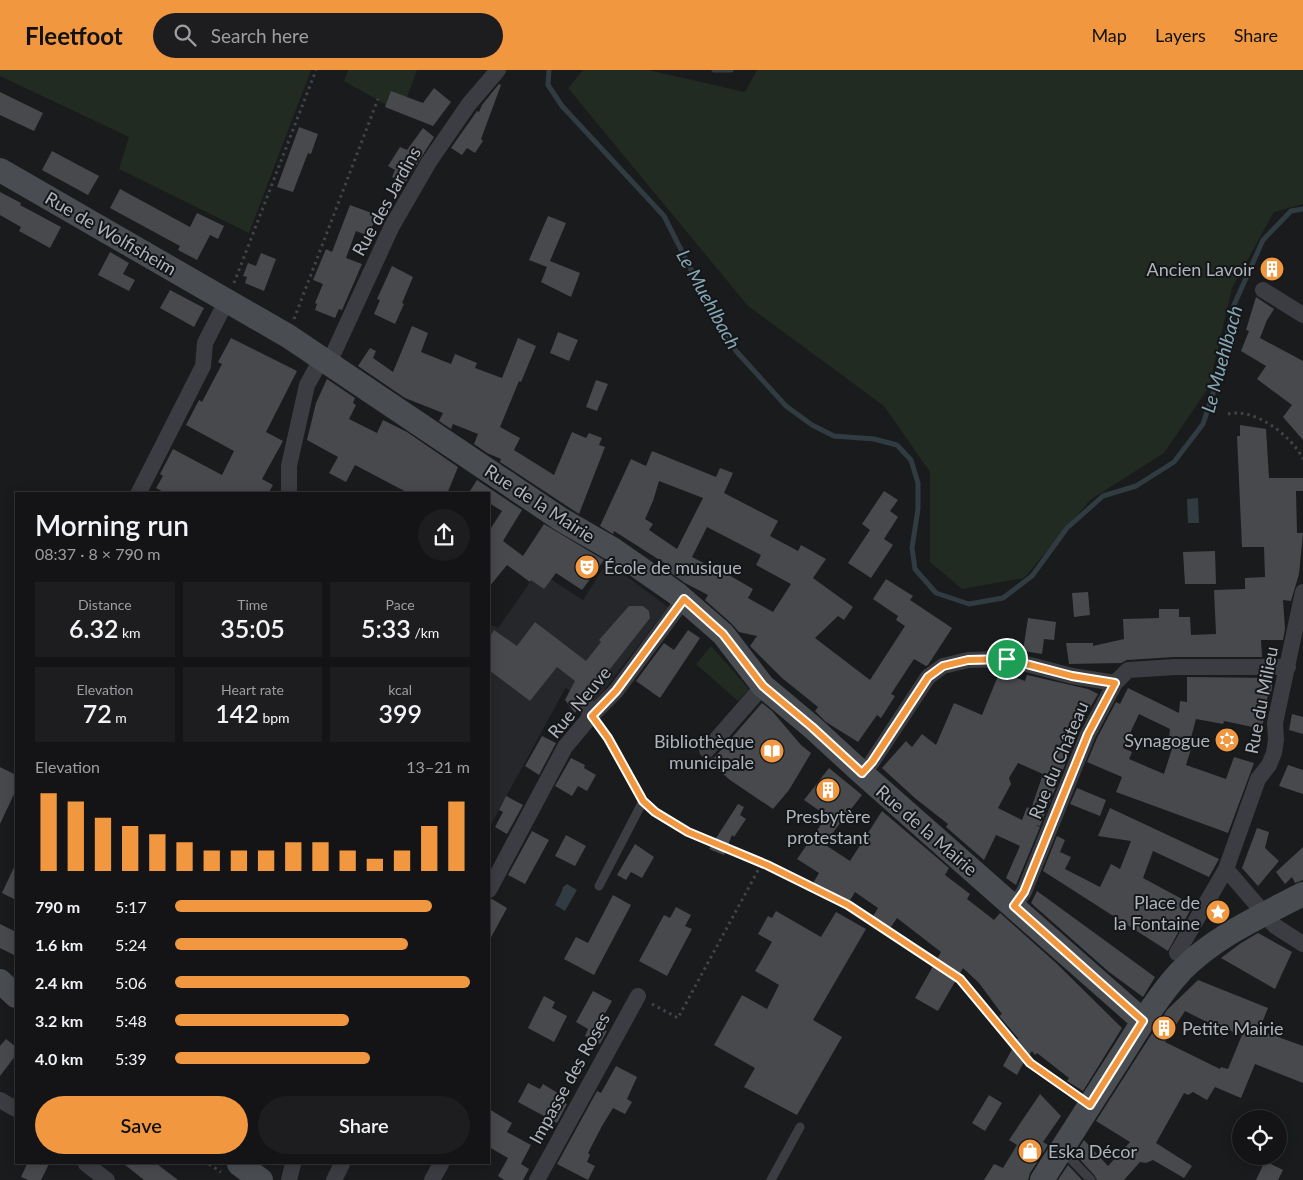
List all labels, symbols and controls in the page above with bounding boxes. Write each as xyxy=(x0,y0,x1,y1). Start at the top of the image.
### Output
search box xyxy=(153,13,503,58)
text: Fleetfoot xyxy=(25,21,123,50)
icon: search xyxy=(171,21,199,49)
text: Search here xyxy=(211,24,309,47)
text: Map xyxy=(1091,24,1127,46)
text: Layers xyxy=(1155,24,1206,46)
text: Share xyxy=(1234,24,1278,46)
street label: Rue des Jardins xyxy=(347,143,425,259)
street label: Rue de Wolfisheim xyxy=(41,187,181,279)
water label: Le Muehlbach xyxy=(672,245,746,353)
building icon: Ancien Lavoir xyxy=(1259,256,1285,282)
place label: Ancien Lavoir xyxy=(1147,258,1254,280)
water label: Le Muehlbach xyxy=(1196,303,1246,415)
street label: Rue de la Mairie xyxy=(481,459,599,547)
text: Morning run xyxy=(35,508,189,542)
button: share xyxy=(418,509,470,561)
text: 08:37 · 8 × 790 m xyxy=(35,544,160,563)
theatre icon: École de musique xyxy=(574,554,600,580)
place label: École de musique xyxy=(604,556,742,578)
text: Distance xyxy=(78,596,132,613)
text: Time xyxy=(237,596,268,613)
text: Pace xyxy=(386,596,415,613)
text: 6.32 xyxy=(69,613,118,643)
text: 35:05 xyxy=(220,613,285,643)
text: 5:33 xyxy=(361,613,411,643)
text: km xyxy=(118,624,141,641)
text: /km xyxy=(411,624,439,641)
pin xyxy=(986,638,1028,680)
icon: arrive xyxy=(993,645,1021,673)
street label: Rue du Milieu xyxy=(1240,645,1282,755)
street label: Rue Neuve xyxy=(543,662,615,742)
text: Elevation xyxy=(76,681,133,698)
text: Heart rate xyxy=(221,681,284,698)
text: kcal xyxy=(388,681,412,698)
text: 72 xyxy=(83,698,112,728)
text: 142 xyxy=(215,698,259,728)
text: 399 xyxy=(378,698,422,728)
street label: Rue du Château xyxy=(1023,698,1093,822)
text: m xyxy=(112,709,127,726)
text: bpm xyxy=(259,709,290,726)
synagogue icon: Synagogue xyxy=(1214,727,1240,753)
place label: Synagogue xyxy=(1124,729,1210,751)
place label: Bibliothèque municipale xyxy=(654,730,754,773)
library icon: Bibliothèque municipale xyxy=(759,738,785,764)
text: Elevation xyxy=(35,757,100,776)
text: 13–21 m xyxy=(406,757,470,776)
building icon: Presbytère protestant xyxy=(815,777,841,803)
street label: Rue de la Mairie xyxy=(872,780,982,880)
place label: Presbytère protestant xyxy=(786,805,870,848)
place label: Place de la Fontaine xyxy=(1113,891,1200,934)
text: 790 m xyxy=(35,897,80,916)
text: 5:17 xyxy=(115,897,147,916)
place icon: Place de la Fontaine xyxy=(1205,899,1231,925)
text: 1.6 km xyxy=(35,935,83,954)
text: 5:24 xyxy=(115,935,147,954)
text: 2.4 km xyxy=(35,973,83,992)
text: 5:06 xyxy=(115,973,147,992)
street label: Impasse des Roses xyxy=(524,1008,614,1147)
text: 3.2 km xyxy=(35,1011,83,1030)
text: 5:48 xyxy=(115,1011,147,1030)
building icon: Petite Mairie xyxy=(1151,1015,1177,1041)
place label: Petite Mairie xyxy=(1182,1017,1283,1039)
text: 4.0 km xyxy=(35,1049,83,1068)
text: 5:39 xyxy=(115,1049,147,1068)
button: Save xyxy=(35,1096,248,1154)
button: Share xyxy=(258,1096,470,1154)
map controls xyxy=(1232,1110,1287,1165)
button: locate xyxy=(1232,1110,1287,1165)
shop icon: Eska Décor xyxy=(1017,1138,1043,1164)
place label: Eska Décor xyxy=(1048,1140,1137,1162)

